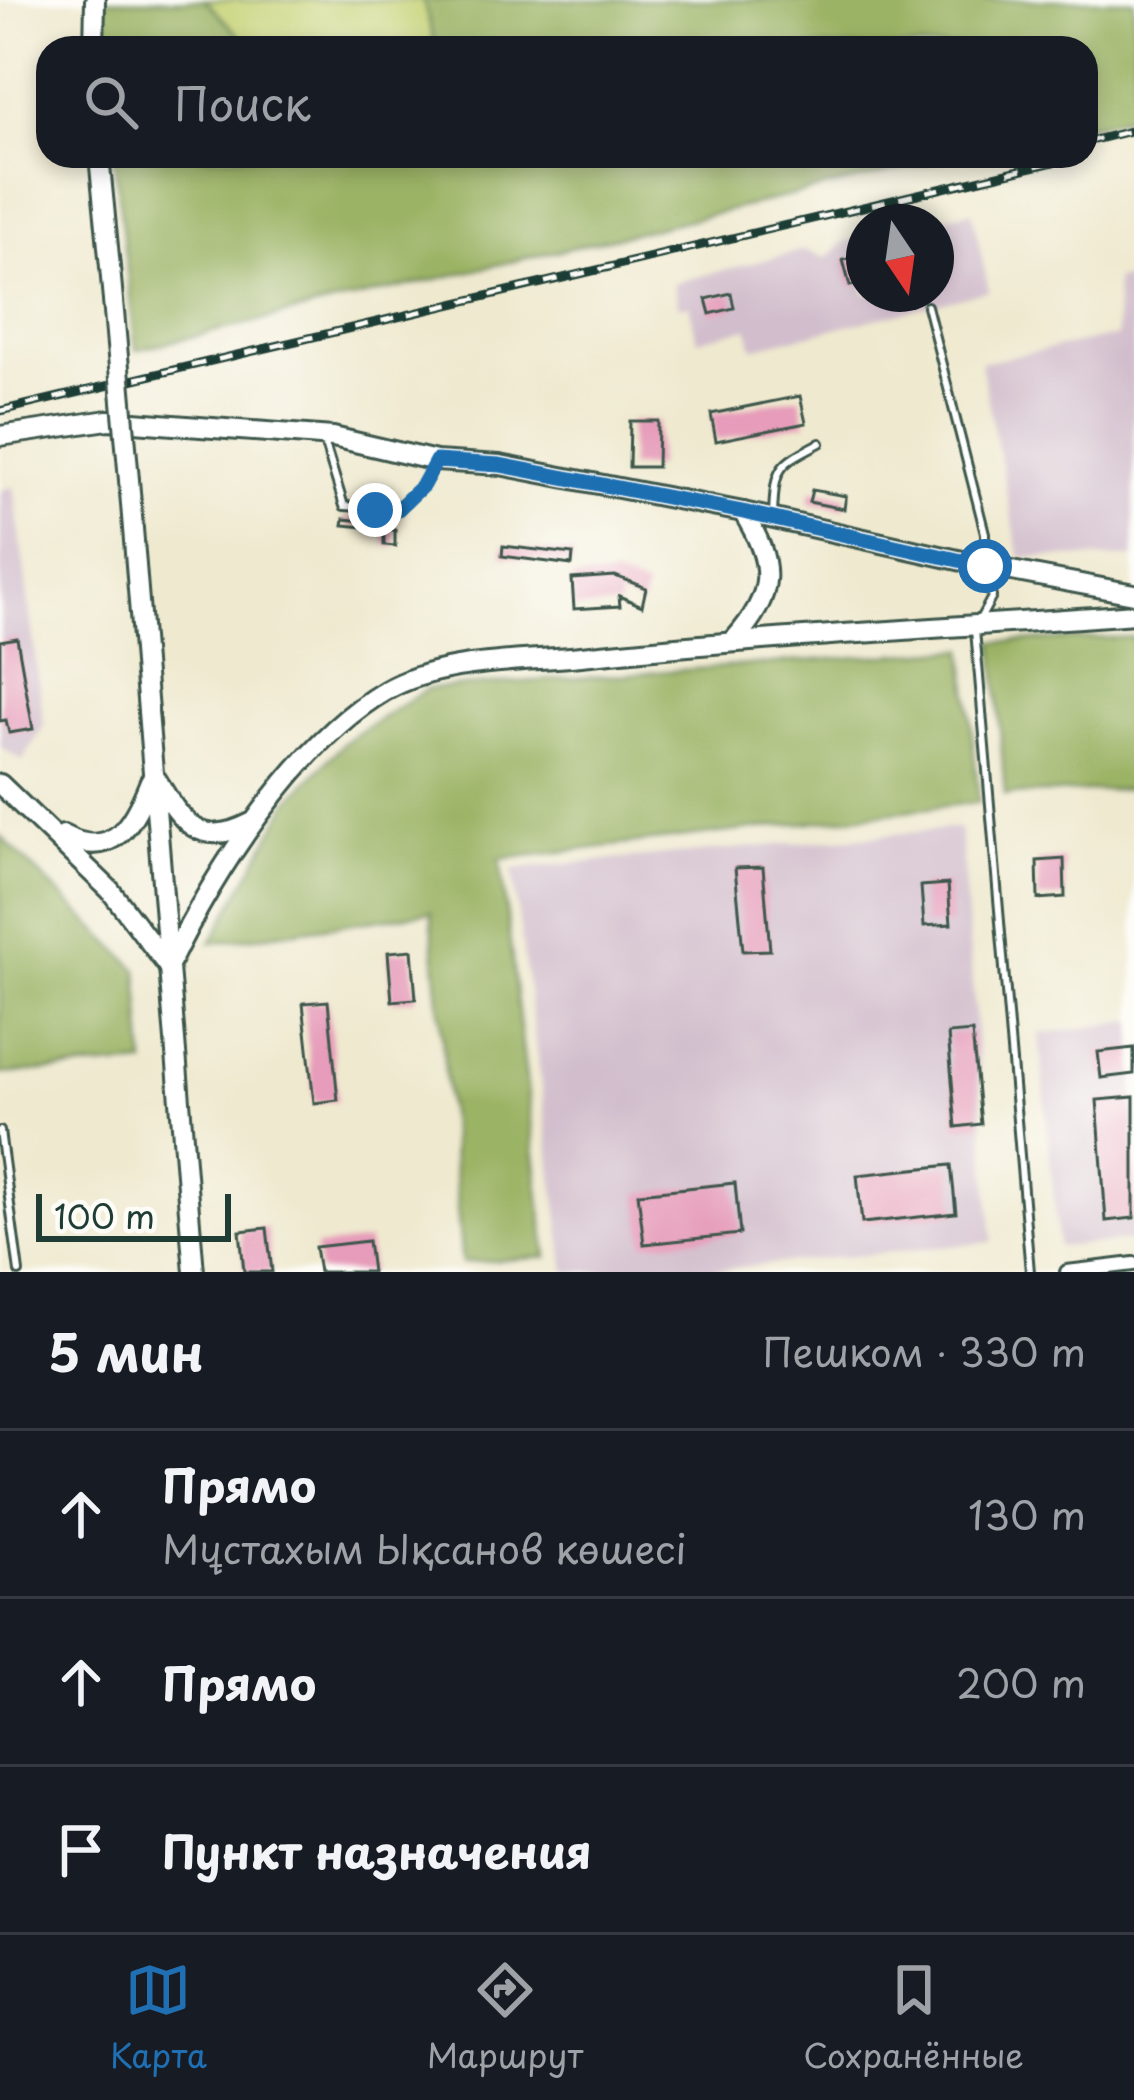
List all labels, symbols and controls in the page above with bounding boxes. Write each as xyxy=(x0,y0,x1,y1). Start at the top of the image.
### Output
search box xyxy=(36,36,1098,168)
text: Поиск xyxy=(174,68,311,136)
icon: search xyxy=(78,69,144,135)
north arrow xyxy=(846,204,954,312)
route end xyxy=(348,483,402,537)
route start xyxy=(958,539,1012,593)
scale bar xyxy=(36,1188,231,1241)
text: 100 m xyxy=(54,1190,155,1240)
text: 5 мин xyxy=(48,1312,204,1389)
text: Пешком · 330 m xyxy=(763,1321,1086,1380)
text: Прямо xyxy=(162,1450,316,1518)
icon: ahead xyxy=(48,1481,114,1547)
text: 130 m xyxy=(968,1484,1086,1543)
text: Мұстахым Ықсанов көшесі xyxy=(162,1518,687,1577)
text: Прямо xyxy=(162,1648,316,1716)
icon: ahead xyxy=(48,1649,114,1715)
text: 200 m xyxy=(956,1652,1086,1711)
text: Пункт назначения xyxy=(162,1816,592,1884)
icon: arrive xyxy=(48,1817,114,1883)
tab: Карта xyxy=(110,1957,207,2079)
tab: Маршрут xyxy=(427,1957,583,2079)
tab: Сохранённые xyxy=(803,1957,1024,2079)

